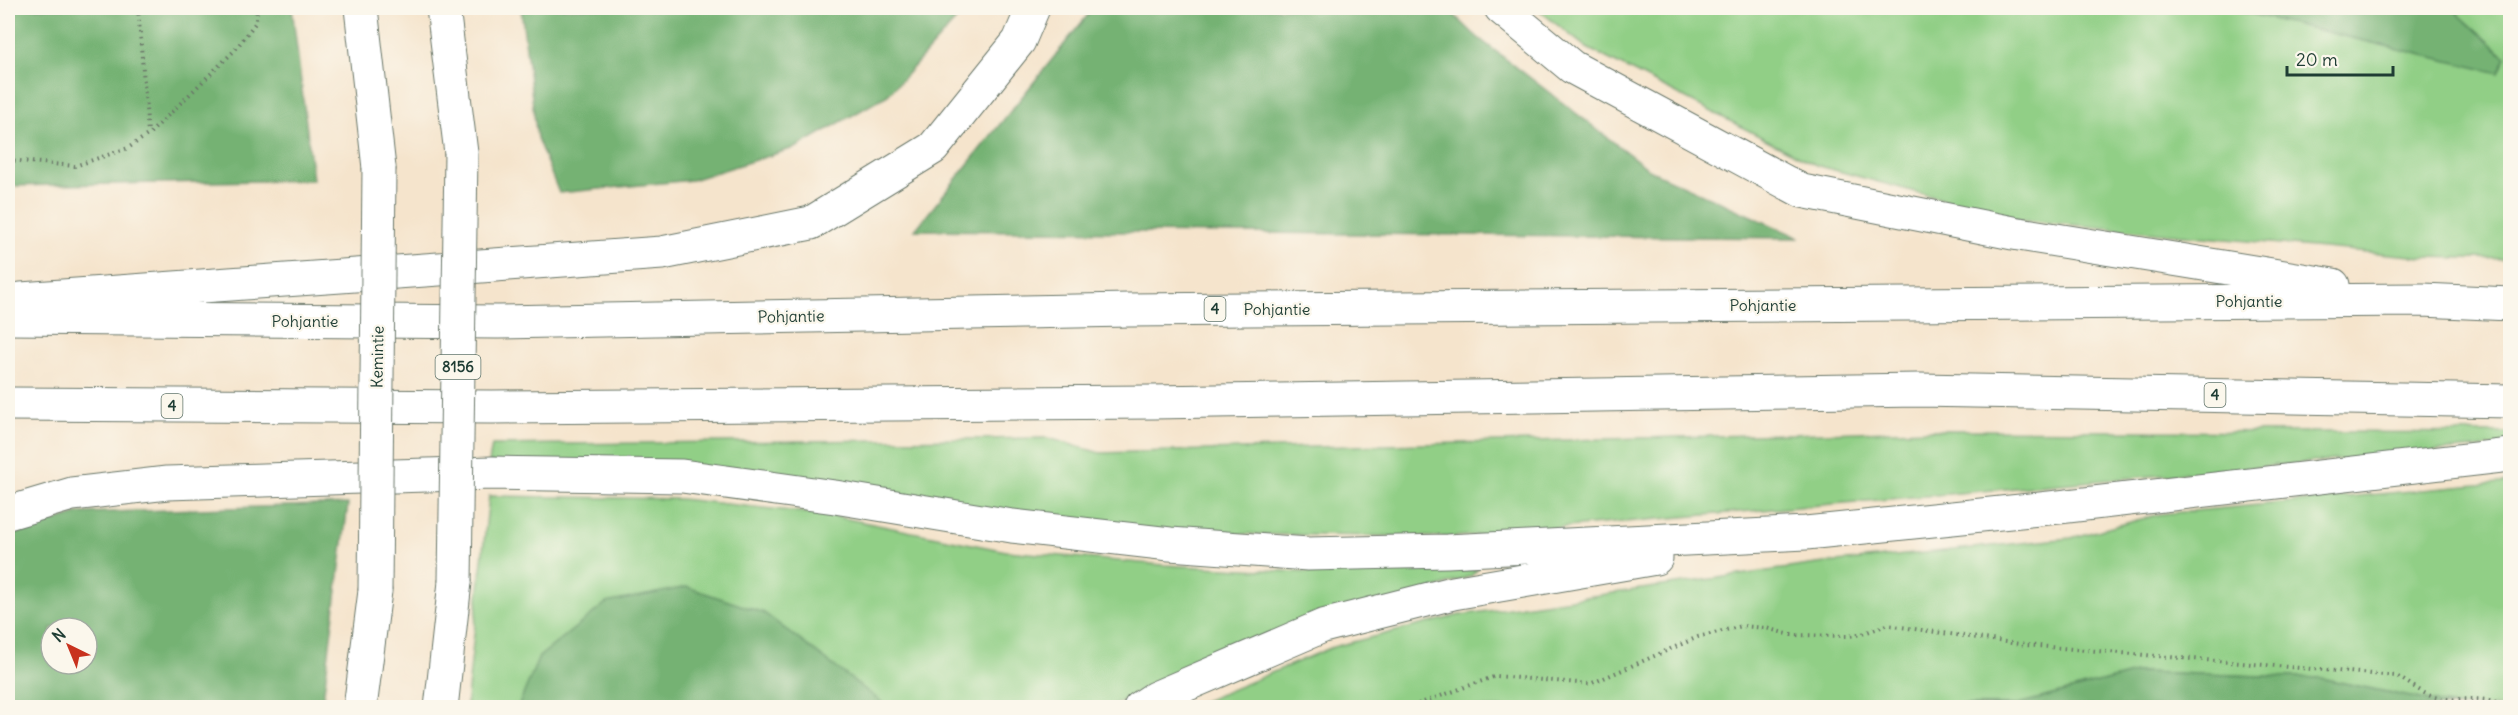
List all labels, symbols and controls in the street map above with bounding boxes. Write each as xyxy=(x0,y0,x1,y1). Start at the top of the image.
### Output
scale bar xyxy=(2287,39,2394,77)
text: 20 m xyxy=(2296,48,2338,71)
street label: Pohjantie xyxy=(2216,291,2282,311)
street label: Pohjantie xyxy=(1730,295,1796,315)
road number: 4 xyxy=(1204,297,1226,321)
street label: Pohjantie xyxy=(1244,299,1310,319)
street label: Pohjantie xyxy=(757,305,825,327)
street label: Pohjantie xyxy=(272,311,338,331)
street label: Kemintie xyxy=(366,326,388,388)
road number: 8156 xyxy=(436,355,480,379)
road number: 4 xyxy=(2204,383,2226,407)
road number: 4 xyxy=(162,394,182,418)
north arrow xyxy=(39,616,99,676)
text: N xyxy=(48,624,70,646)

